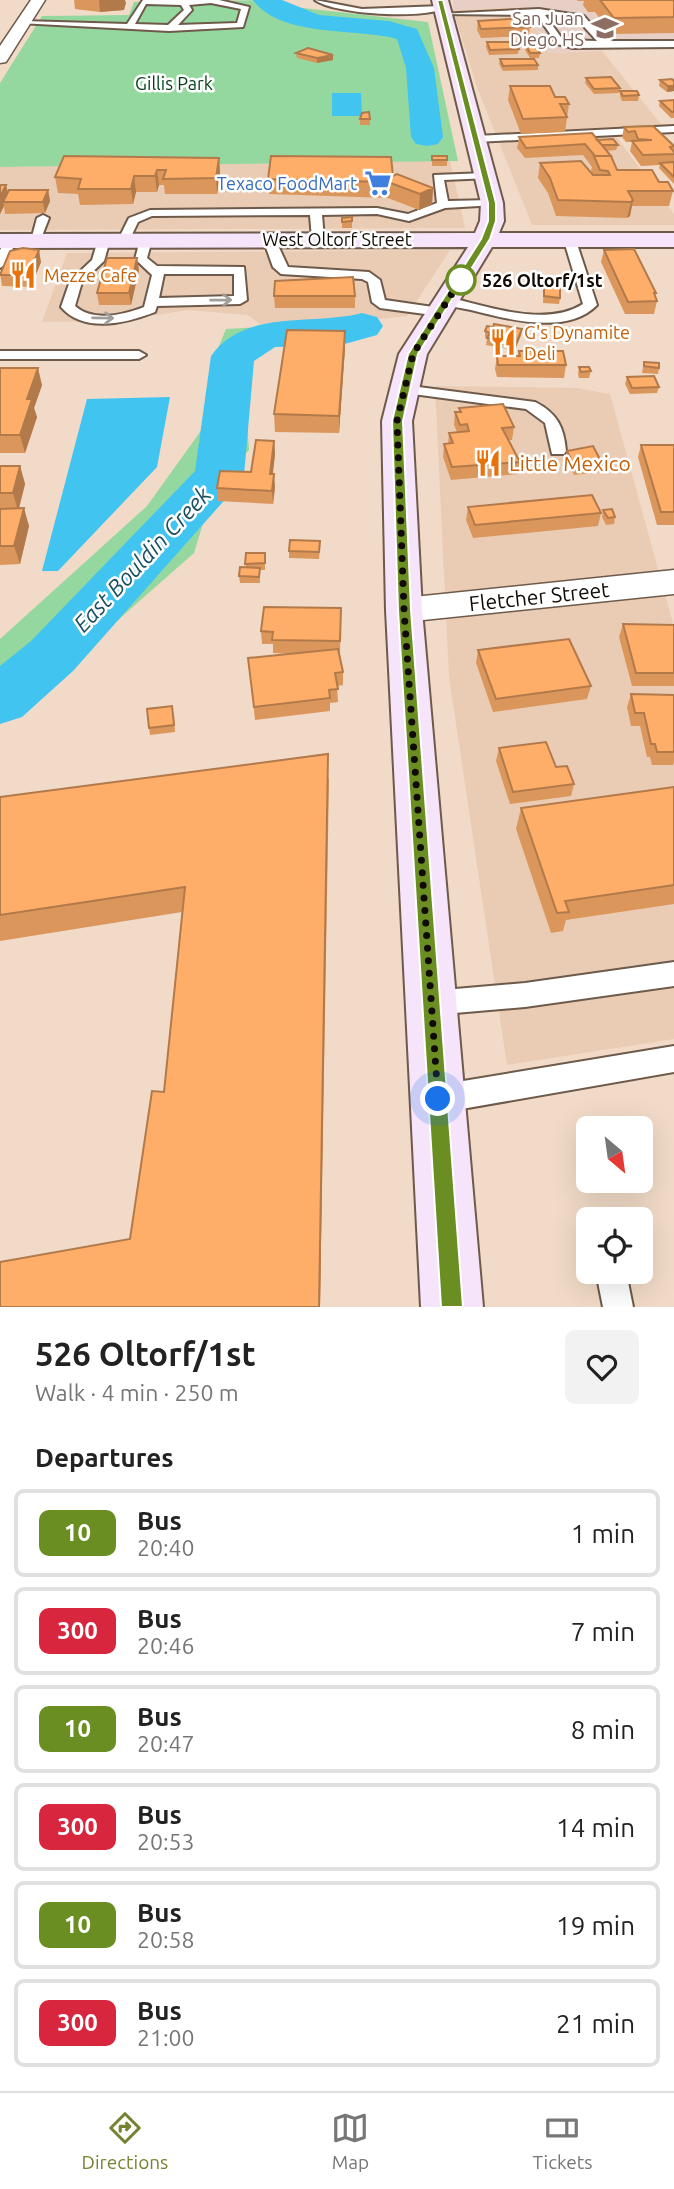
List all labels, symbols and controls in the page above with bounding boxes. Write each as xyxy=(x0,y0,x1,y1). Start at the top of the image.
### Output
place label: San Juan Diego HS xyxy=(510,8,584,49)
school or university icon: San Juan Diego HS xyxy=(590,13,620,43)
park label: Gillis Park xyxy=(135,73,213,93)
supermarket icon: Texaco FoodMart xyxy=(363,168,393,198)
place label: Texaco FoodMart xyxy=(217,173,357,193)
street label: West Oltorf Street xyxy=(262,229,412,249)
restaurant icon: Mezze Cafe xyxy=(8,260,38,290)
place label: Mezze Cafe xyxy=(44,265,137,285)
marker: 526 Oltorf/1st xyxy=(446,265,476,295)
place label: 526 Oltorf/1st xyxy=(482,270,603,290)
one-way arrow xyxy=(209,294,232,307)
one-way arrow xyxy=(91,311,114,325)
place label: G's Dynamite Deli xyxy=(524,322,630,363)
restaurant icon: G's Dynamite Deli xyxy=(488,327,518,357)
restaurant icon: Little Mexico xyxy=(473,448,503,478)
place label: Little Mexico xyxy=(509,451,631,475)
water label: East Bouldin Creek xyxy=(68,481,216,637)
street label: Fletcher Street xyxy=(468,577,610,615)
your location xyxy=(420,1081,455,1116)
north arrow xyxy=(576,1116,653,1194)
map controls xyxy=(576,1116,653,1284)
button: locate xyxy=(576,1207,653,1284)
button: heart xyxy=(565,1330,639,1404)
text: 526 Oltorf/1st xyxy=(35,1335,256,1372)
text: Walk · 4 min · 250 m xyxy=(35,1380,239,1405)
text: Departures xyxy=(35,1443,173,1472)
text: Bus xyxy=(137,1506,182,1535)
text: 10 xyxy=(64,1519,91,1546)
text: 1 min xyxy=(571,1519,635,1548)
text: 20:40 xyxy=(137,1535,195,1560)
text: Bus xyxy=(137,1604,182,1633)
text: 300 xyxy=(57,1617,98,1644)
text: 7 min xyxy=(571,1617,635,1646)
text: 20:46 xyxy=(137,1633,195,1658)
text: Bus xyxy=(137,1702,182,1731)
text: 10 xyxy=(64,1715,91,1742)
text: 8 min xyxy=(571,1715,635,1744)
text: 20:47 xyxy=(137,1731,195,1756)
text: Bus xyxy=(137,1800,182,1829)
text: 300 xyxy=(57,1813,98,1840)
text: 14 min xyxy=(556,1813,635,1842)
text: 20:53 xyxy=(137,1829,195,1854)
text: Bus xyxy=(137,1898,182,1927)
text: 10 xyxy=(64,1911,91,1938)
text: 19 min xyxy=(556,1911,635,1940)
text: 20:58 xyxy=(137,1927,195,1952)
text: Bus xyxy=(137,1996,182,2025)
text: 300 xyxy=(57,2009,98,2036)
text: 21 min xyxy=(556,2009,635,2038)
text: 21:00 xyxy=(137,2025,195,2050)
tab: Directions xyxy=(82,2109,168,2173)
tab: Map xyxy=(331,2109,369,2173)
tab: Tickets xyxy=(533,2109,592,2173)

